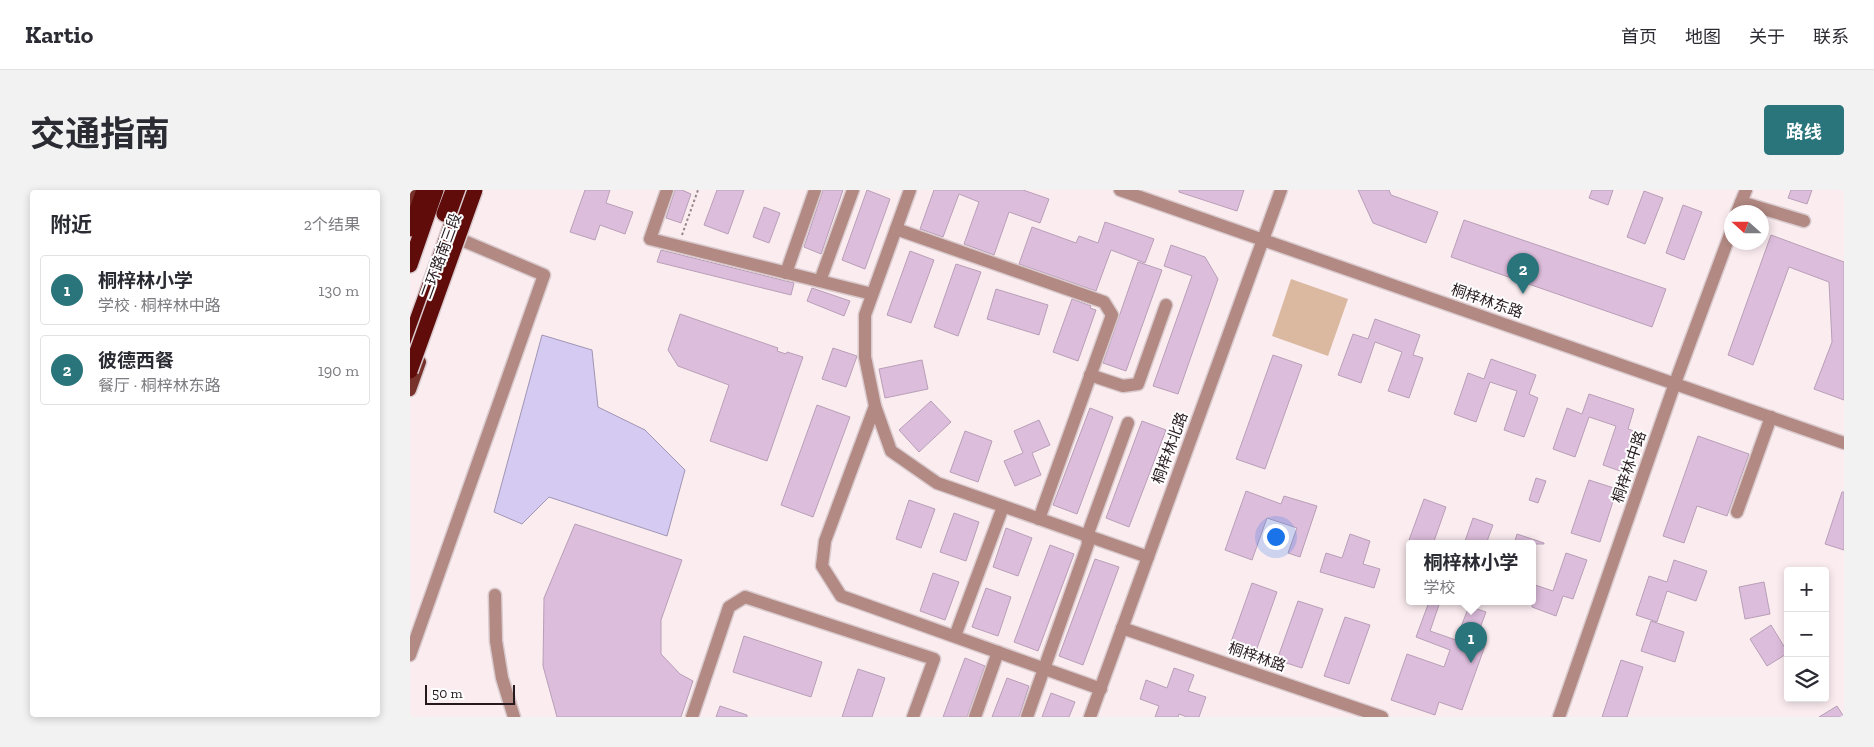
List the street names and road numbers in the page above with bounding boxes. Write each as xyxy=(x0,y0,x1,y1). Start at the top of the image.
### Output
street label: 二环路南三段 xyxy=(417,211,465,301)
street label: 桐梓林东路 xyxy=(1449,280,1525,322)
street label: 桐梓林北路 xyxy=(1149,410,1191,486)
street label: 桐梓林中路 xyxy=(1608,429,1650,505)
street label: 桐梓林路 xyxy=(1226,639,1288,675)

